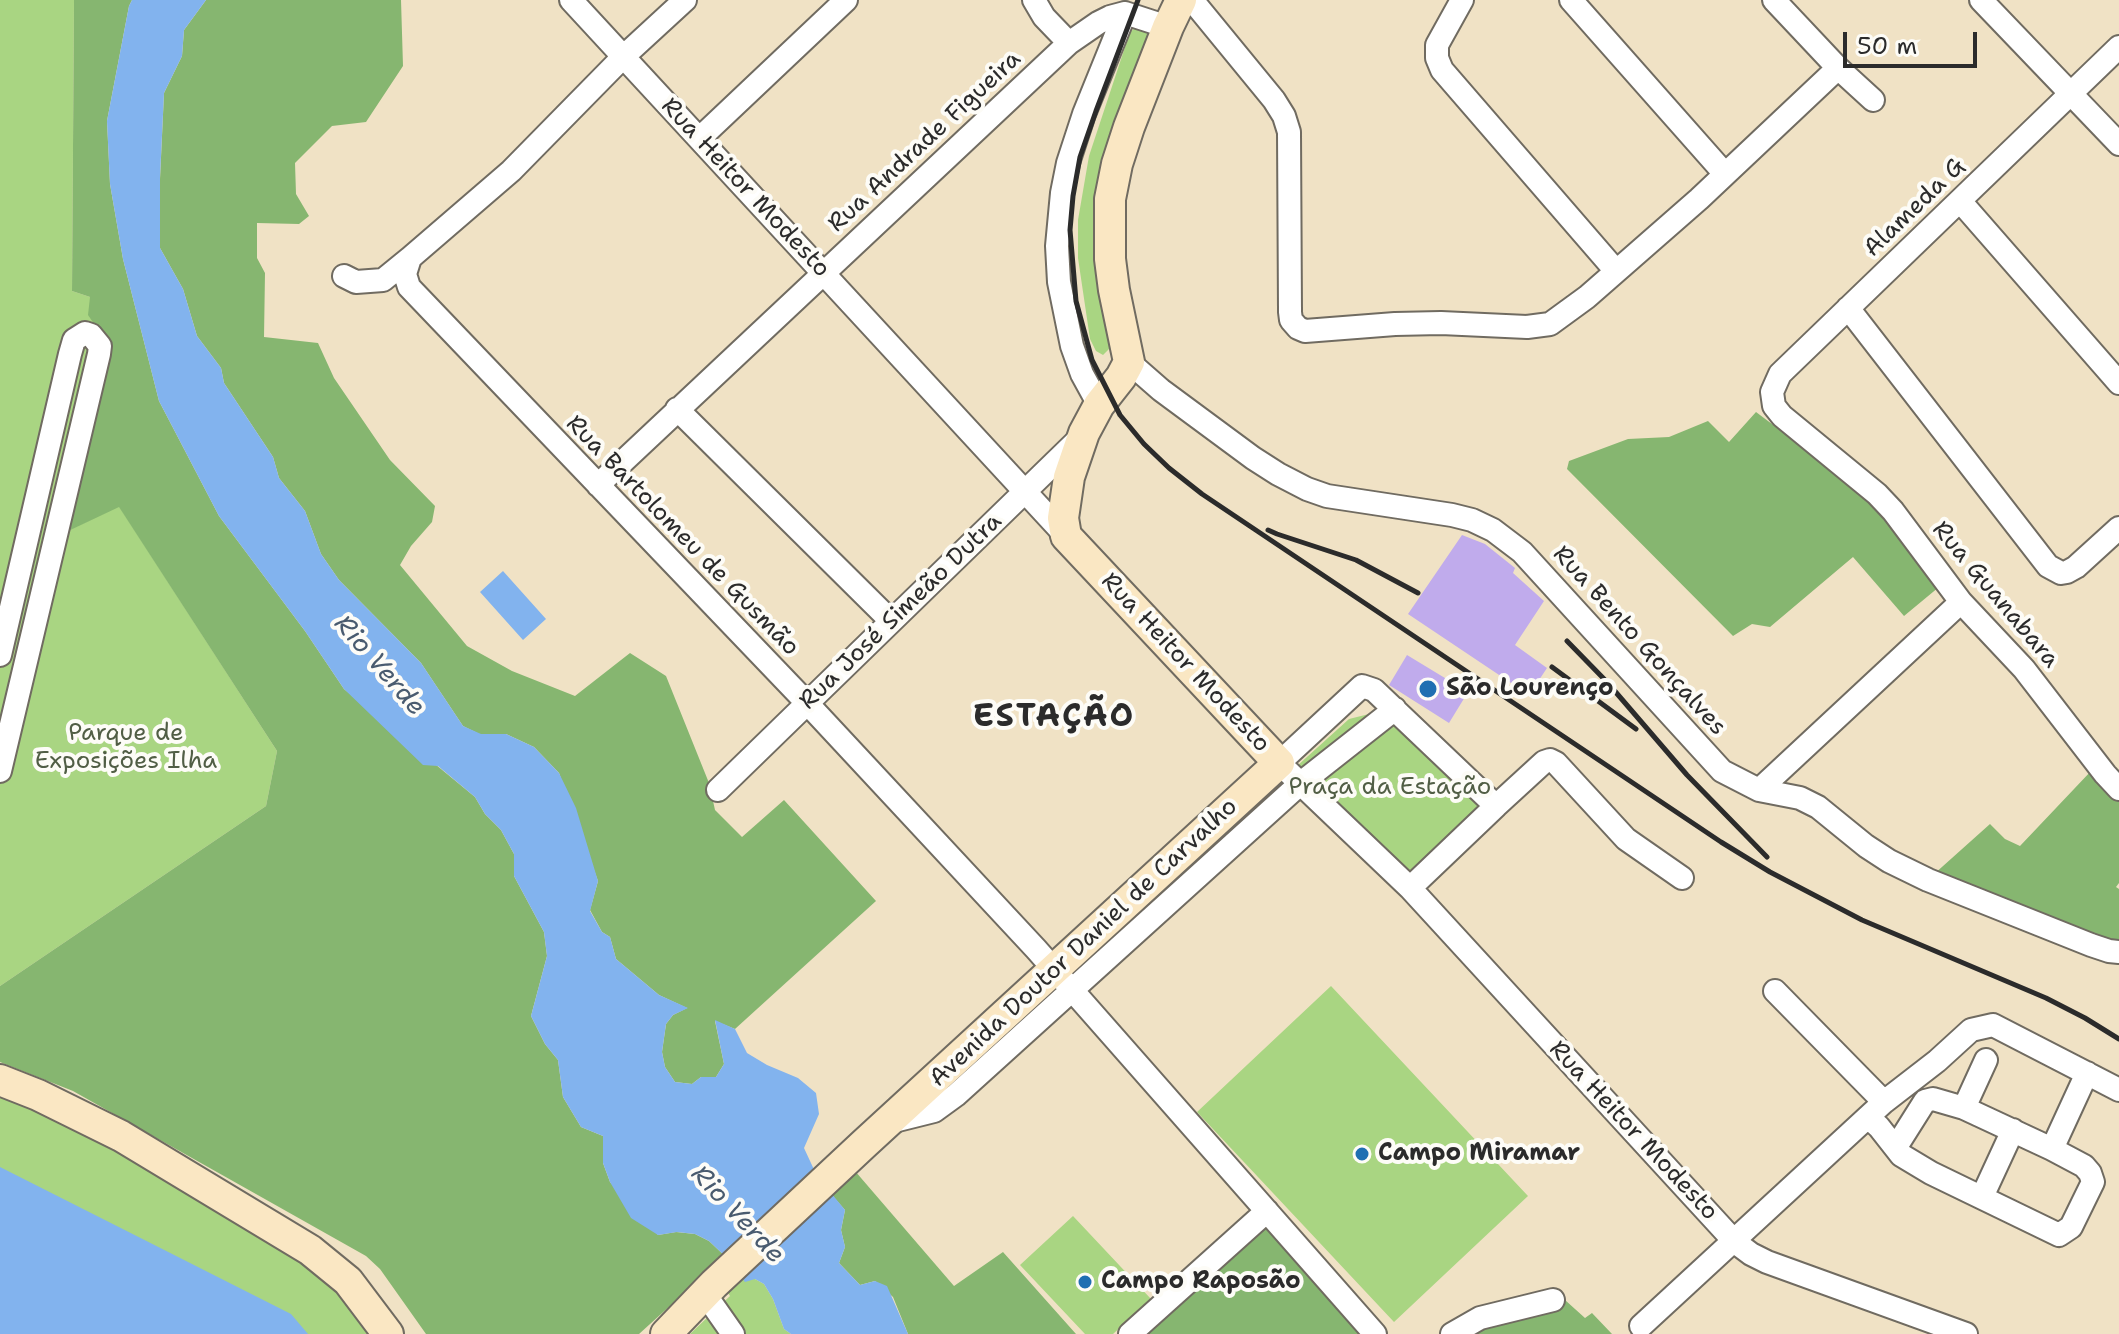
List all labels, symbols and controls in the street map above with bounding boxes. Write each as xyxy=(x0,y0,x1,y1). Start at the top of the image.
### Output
scale bar xyxy=(1847,16,1981,66)
text: 50 m xyxy=(1857,30,1917,62)
street label: Rua Andrade Figueira xyxy=(823,45,1027,239)
street label: Rua Heitor Modesto xyxy=(654,92,836,284)
street label: Alameda G xyxy=(1858,153,1972,263)
street label: Rua Bartolomeu de Gusmão xyxy=(559,410,805,662)
street label: Rua José Simeão Dutra xyxy=(794,508,1008,716)
street label: Rua Guanabara xyxy=(1925,516,2065,674)
street label: Rua Bento Gonçalves xyxy=(1546,540,1732,742)
street label: Rua Heitor Modesto xyxy=(1094,567,1276,759)
water label: Rio Verde xyxy=(327,609,431,723)
place label: São Lourenço xyxy=(1446,675,1614,703)
marker: São Lourenço xyxy=(1417,678,1439,700)
district label: ESTAÇÃO xyxy=(973,699,1135,737)
park label: Parque de Exposições Ilha xyxy=(35,720,217,776)
park label: Praça da Estação xyxy=(1289,774,1491,802)
street label: Avenida Doutor Daniel de Carvalho xyxy=(924,793,1244,1093)
street label: Rua Heitor Modesto xyxy=(1542,1035,1724,1227)
place label: Campo Miramar xyxy=(1378,1140,1580,1168)
marker: Campo Miramar xyxy=(1353,1145,1371,1163)
water label: Rio Verde xyxy=(684,1159,790,1271)
place label: Campo Raposão xyxy=(1101,1268,1301,1296)
marker: Campo Raposão xyxy=(1076,1273,1094,1291)

